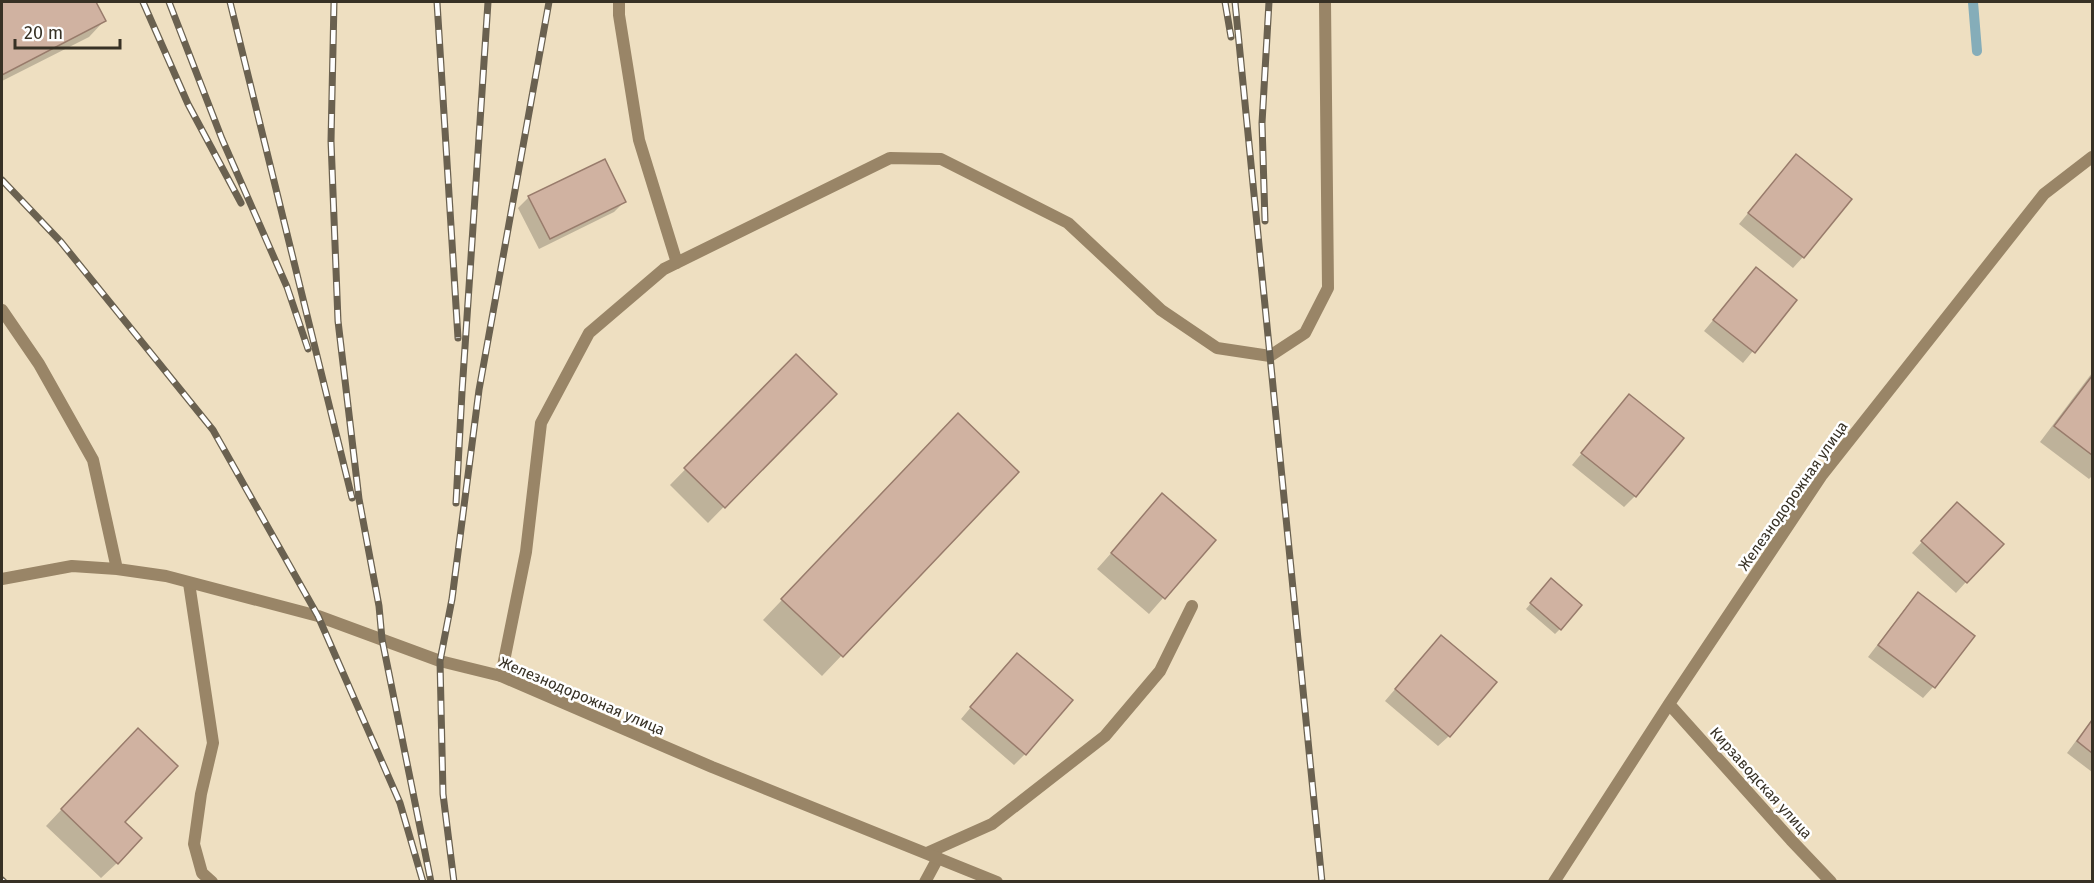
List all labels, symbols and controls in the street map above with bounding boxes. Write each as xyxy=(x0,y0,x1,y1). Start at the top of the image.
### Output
scale bar xyxy=(15,12,120,50)
text: 20 m xyxy=(24,22,63,44)
street label: Железнодорожная улица xyxy=(1735,418,1851,574)
street label: Железнодорожная улица xyxy=(497,653,667,739)
street label: Кирзаводская улица xyxy=(1706,723,1816,843)

